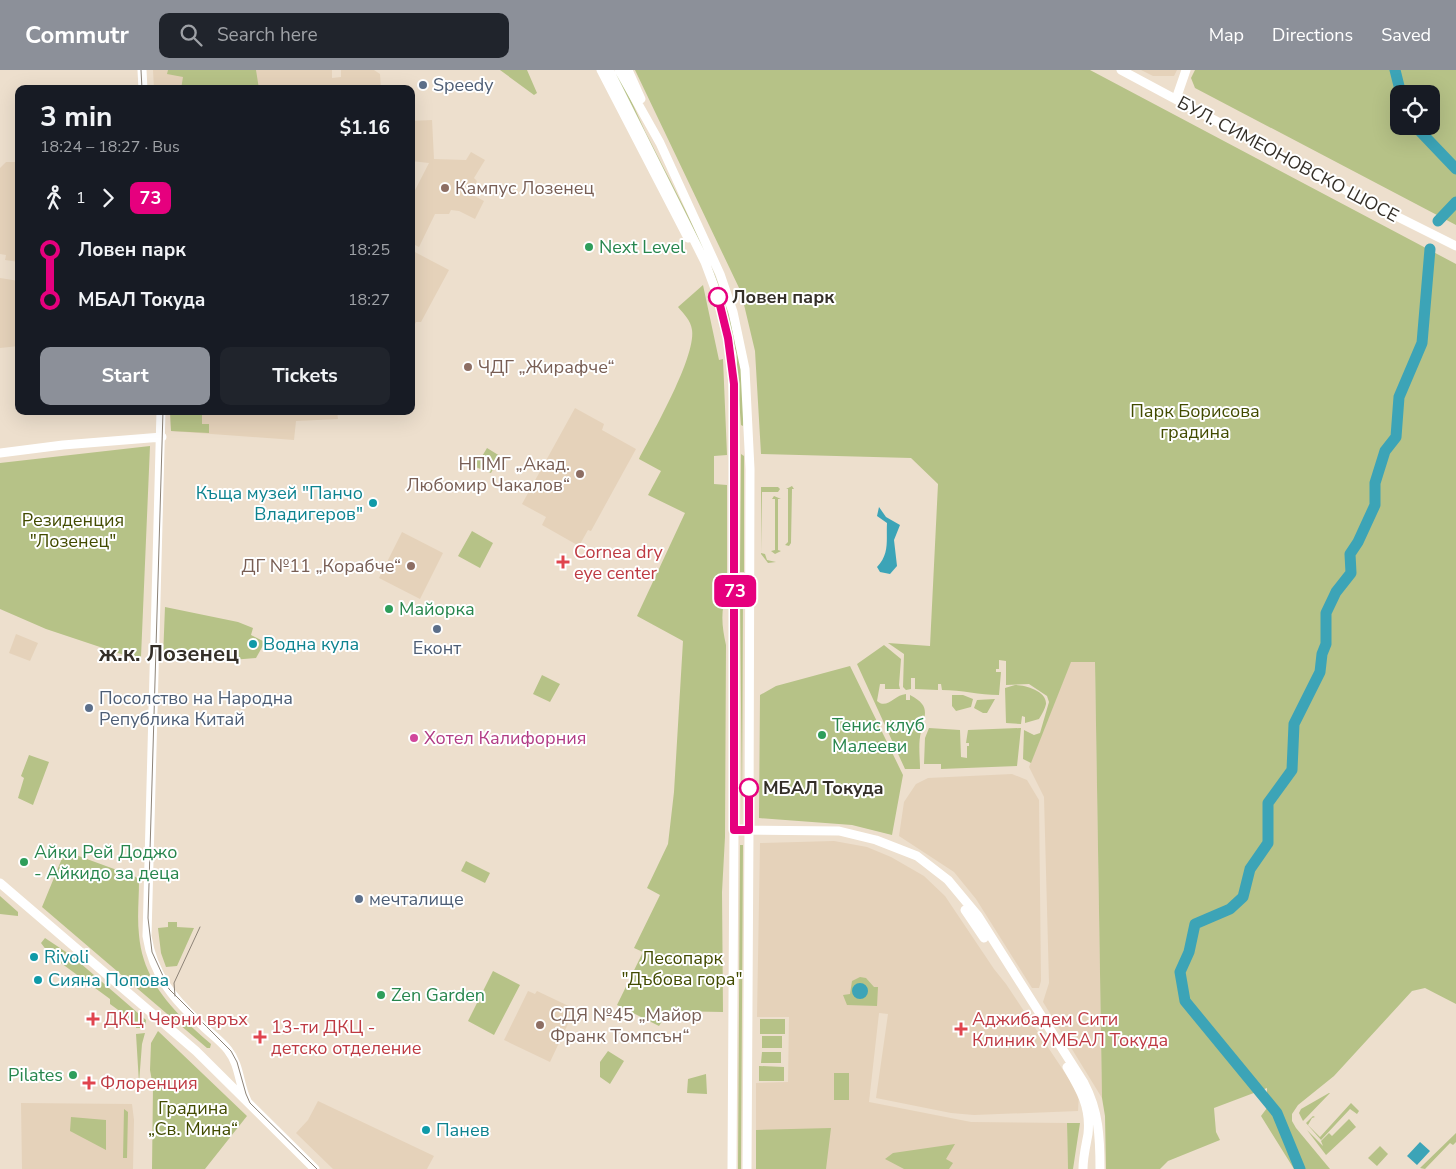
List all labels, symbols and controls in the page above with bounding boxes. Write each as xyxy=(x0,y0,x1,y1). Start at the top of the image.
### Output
search box xyxy=(159,13,509,58)
text: Commutr xyxy=(25,19,129,51)
icon: search xyxy=(177,21,205,49)
text: Search here xyxy=(217,22,318,48)
text: Map xyxy=(1209,23,1244,47)
text: Directions xyxy=(1272,23,1353,47)
text: Saved xyxy=(1381,23,1431,47)
place label: Speedy xyxy=(433,73,494,97)
marker: Speedy xyxy=(417,79,429,91)
map controls xyxy=(1390,85,1440,135)
button: locate xyxy=(1390,85,1440,135)
street label: БУЛ. СИМЕОНОВСКО ШОСЕ xyxy=(1173,90,1403,228)
text: 3 min xyxy=(40,98,112,136)
text: $1.16 xyxy=(340,115,390,141)
text: 18:24 – 18:27 · Bus xyxy=(40,136,180,158)
place label: Кампус Лозенец xyxy=(455,176,595,200)
marker: Кампус Лозенец xyxy=(439,182,451,194)
icon: walk xyxy=(40,184,68,212)
icon: forward xyxy=(94,184,122,212)
text: 73 xyxy=(140,186,161,210)
text: 1 xyxy=(76,187,86,209)
place label: Next Level xyxy=(599,235,686,259)
text: Ловен парк xyxy=(78,237,186,263)
text: 18:25 xyxy=(348,239,390,261)
marker: Next Level xyxy=(583,241,595,253)
place label: Ловен парк xyxy=(732,285,835,309)
text: МБАЛ Токуда xyxy=(78,287,205,313)
marker: Ловен парк xyxy=(708,287,728,307)
text: 18:27 xyxy=(348,289,390,311)
button: Start xyxy=(40,347,210,405)
button: Tickets xyxy=(220,347,390,405)
place label: ЧДГ „Жирафче“ xyxy=(478,355,615,379)
marker: ЧДГ „Жирафче“ xyxy=(462,361,474,373)
park label: Парк Борисова градина xyxy=(1130,399,1260,444)
place label: НПМГ „Акад. Любомир Чакалов“ xyxy=(406,452,570,497)
marker: НПМГ „Акад. Любомир Чакалов“ xyxy=(574,468,586,480)
place label: Къща музей "Панчо Владигеров" xyxy=(196,481,363,526)
marker: Къща музей "Панчо Владигеров" xyxy=(367,497,379,509)
park label: Резиденция "Лозенец" xyxy=(22,508,124,553)
place label: Cornea dry eye center xyxy=(574,540,663,585)
place label: ДГ №11 „Корабче“ xyxy=(241,554,401,578)
marker: Cornea dry eye center xyxy=(556,555,570,569)
marker: ДГ №11 „Корабче“ xyxy=(405,560,417,572)
line badge: 73 xyxy=(712,575,758,607)
text: 73 xyxy=(724,579,746,603)
place label: Майорка xyxy=(399,597,475,621)
marker: Майорка xyxy=(383,603,395,615)
marker: Еконт xyxy=(431,623,443,635)
place label: Водна кула xyxy=(263,632,359,656)
place label: Еконт xyxy=(413,636,461,660)
marker: Водна кула xyxy=(247,638,259,650)
district label: ж.к. Лозенец xyxy=(98,639,239,669)
place label: Посолство на Народна Република Китай xyxy=(99,686,293,731)
marker: Посолство на Народна Република Китай xyxy=(83,702,95,714)
place label: Тенис клуб Малееви xyxy=(832,713,925,758)
place label: Хотел Калифорния xyxy=(424,726,586,750)
marker: Тенис клуб Малееви xyxy=(816,729,828,741)
marker: Хотел Калифорния xyxy=(408,732,420,744)
place label: МБАЛ Токуда xyxy=(763,776,884,800)
marker: МБАЛ Токуда xyxy=(739,778,759,798)
place label: Айки Рей Доджо - Айкидо за деца xyxy=(34,840,180,885)
marker: Айки Рей Доджо - Айкидо за деца xyxy=(18,856,30,868)
place label: мечталище xyxy=(369,887,464,911)
marker: мечталище xyxy=(353,893,365,905)
place label: Rivoli xyxy=(44,945,89,969)
park label: Лесопарк "Дъбова гора" xyxy=(621,946,743,991)
marker: Rivoli xyxy=(28,951,40,963)
place label: Сияна Попова xyxy=(48,968,169,992)
marker: Сияна Попова xyxy=(32,974,44,986)
place label: Zen Garden xyxy=(391,983,485,1007)
marker: Zen Garden xyxy=(375,989,387,1001)
place label: СДЯ №45 „Майор Франк Томпсън“ xyxy=(550,1003,702,1048)
place label: ДКЦ Черни връх xyxy=(104,1007,248,1031)
place label: Аджибадем Сити Клиник УМБАЛ Токуда xyxy=(972,1007,1168,1052)
marker: ДКЦ Черни връх xyxy=(86,1012,100,1026)
place label: 13-ти ДКЦ - детско отделение xyxy=(271,1015,422,1060)
marker: СДЯ №45 „Майор Франк Томпсън“ xyxy=(534,1019,546,1031)
marker: Аджибадем Сити Клиник УМБАЛ Токуда xyxy=(954,1022,968,1036)
marker: 13-ти ДКЦ - детско отделение xyxy=(253,1030,267,1044)
place label: Pilates xyxy=(8,1063,63,1087)
marker: Pilates xyxy=(67,1069,79,1081)
place label: Флоренция xyxy=(100,1071,198,1095)
marker: Флоренция xyxy=(82,1076,96,1090)
park label: Градина „Св. Мина“ xyxy=(148,1096,238,1141)
place label: Панев xyxy=(436,1118,490,1142)
marker: Панев xyxy=(420,1124,432,1136)

